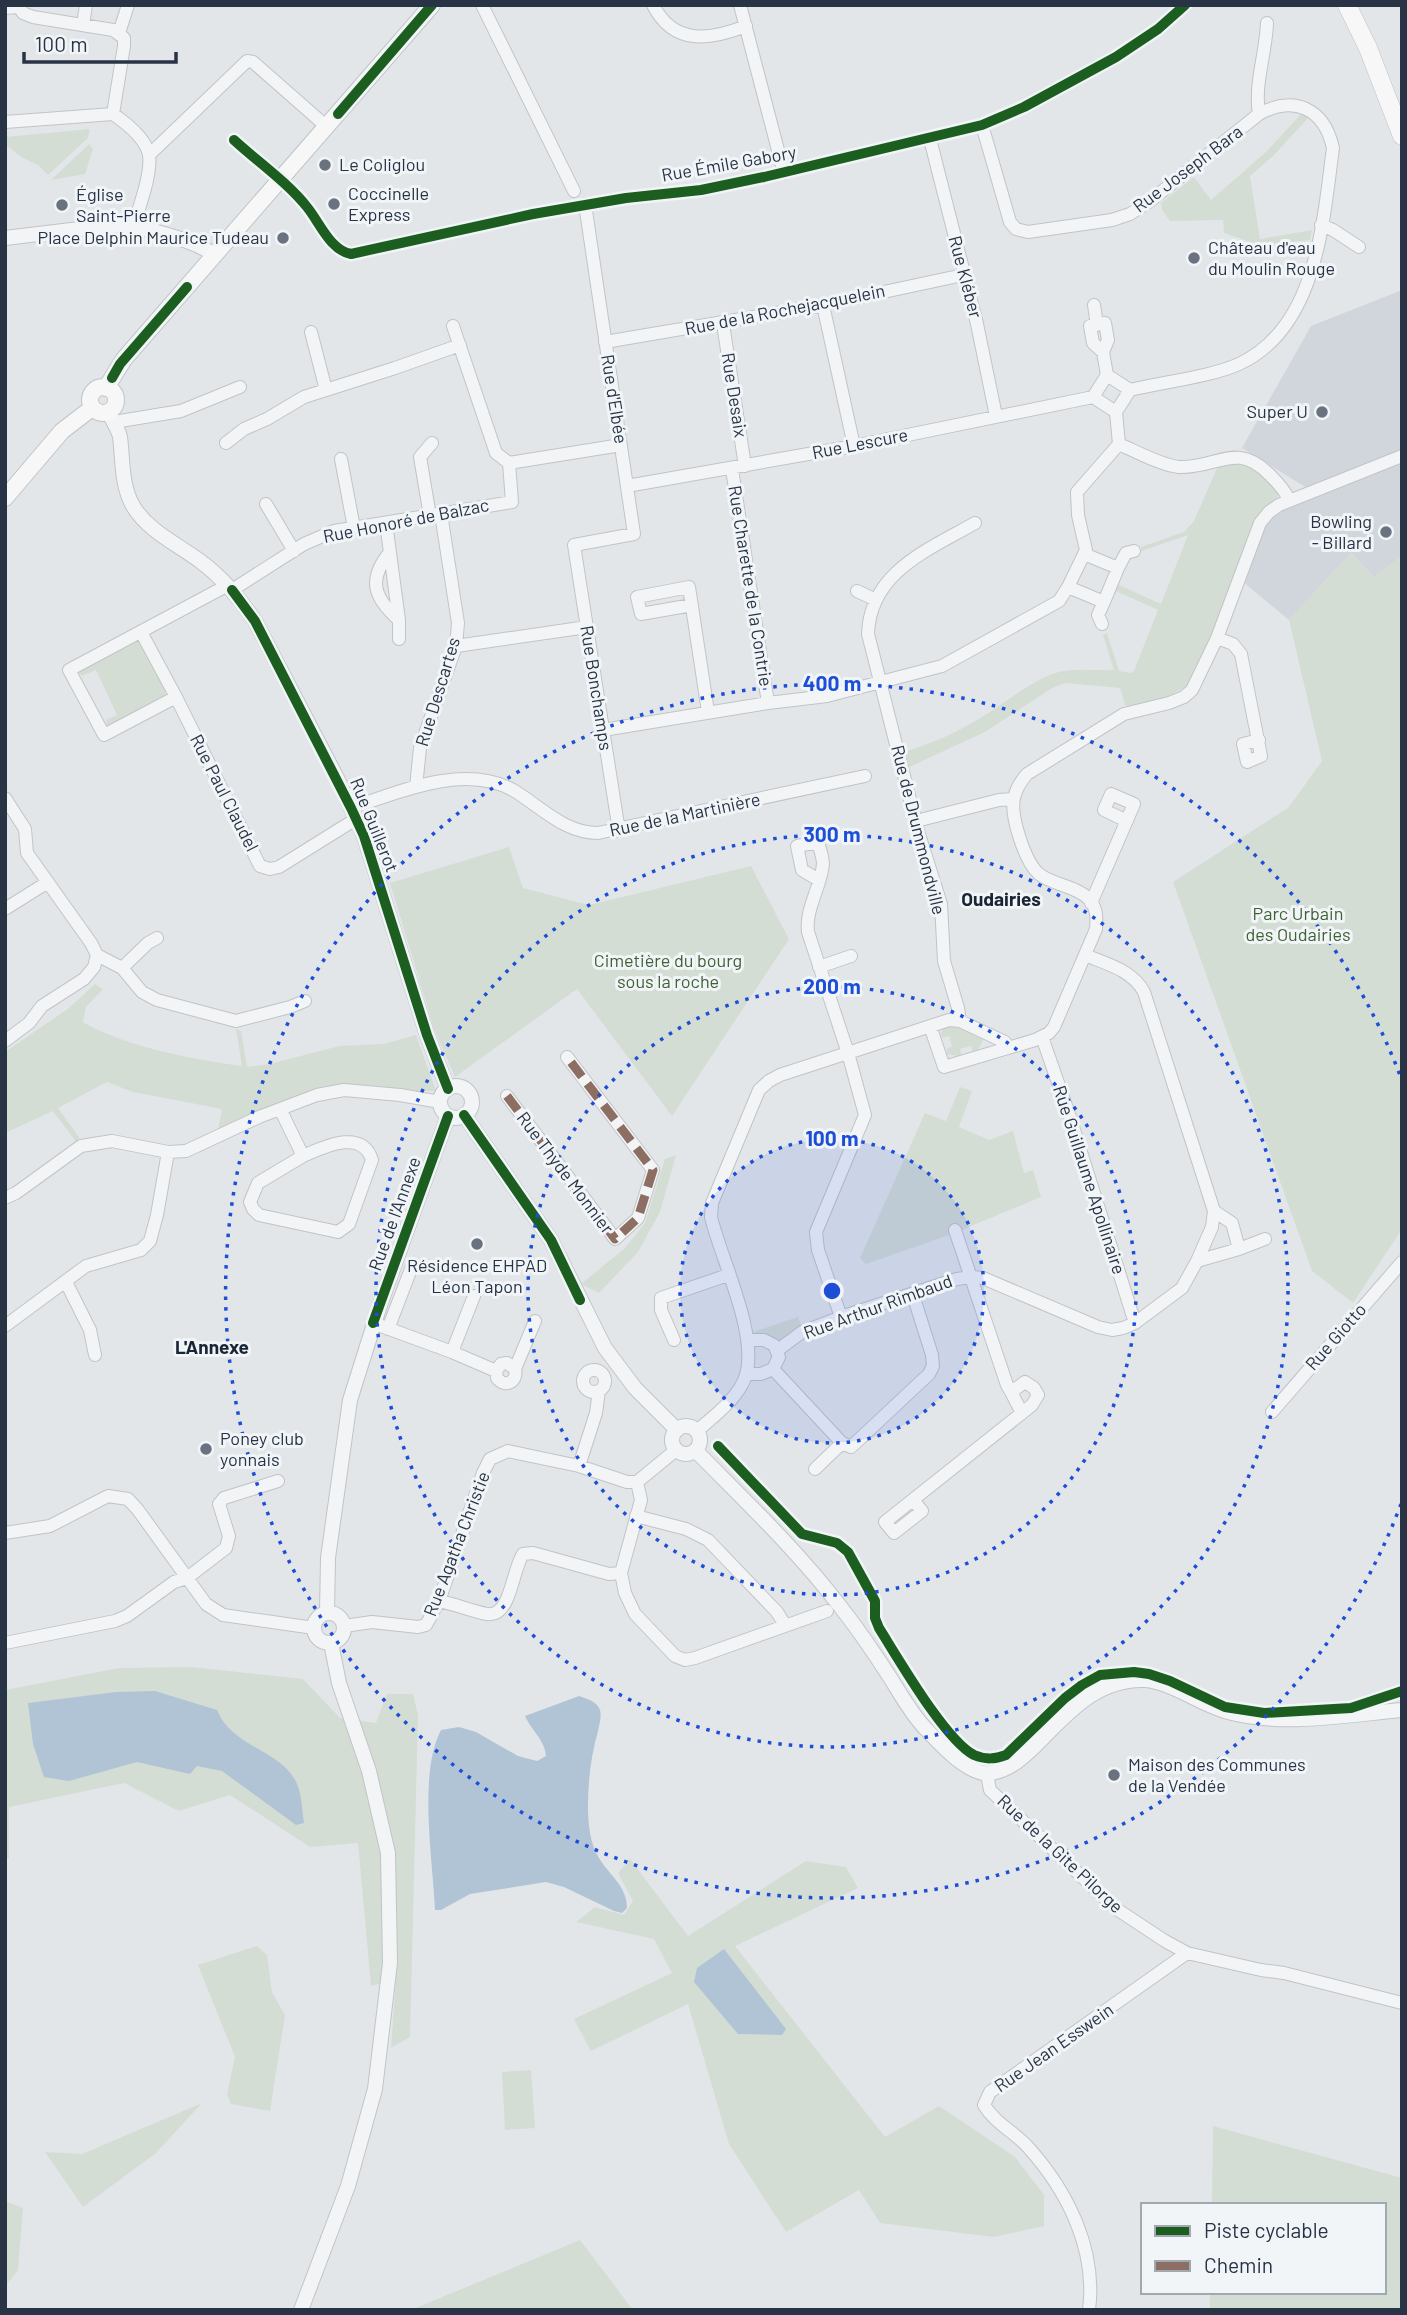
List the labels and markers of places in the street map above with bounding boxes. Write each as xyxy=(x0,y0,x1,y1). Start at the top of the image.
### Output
place label: Le Coliglou xyxy=(339,153,425,175)
marker: Le Coliglou xyxy=(317,157,333,173)
place label: Coccinelle Express xyxy=(348,182,429,225)
place label: Église Saint-Pierre xyxy=(76,183,171,226)
marker: Coccinelle Express xyxy=(326,196,342,212)
marker: Église Saint-Pierre xyxy=(54,197,70,213)
place label: Place Delphin Maurice Tudeau xyxy=(37,226,269,248)
marker: Place Delphin Maurice Tudeau xyxy=(275,230,291,246)
place label: Château d'eau du Moulin Rouge xyxy=(1208,236,1335,279)
marker: Château d'eau du Moulin Rouge xyxy=(1186,250,1202,266)
place label: Super U xyxy=(1247,400,1308,422)
marker: Super U xyxy=(1314,404,1330,420)
place label: Bowling - Billard xyxy=(1310,510,1372,553)
marker: Bowling - Billard xyxy=(1378,524,1394,540)
marker: Résidence EHPAD Léon Tapon xyxy=(469,1236,485,1252)
place label: Résidence EHPAD Léon Tapon xyxy=(407,1254,547,1297)
centre of rings xyxy=(820,1279,844,1303)
place label: Poney club yonnais xyxy=(220,1427,304,1470)
marker: Poney club yonnais xyxy=(198,1441,214,1457)
place label: Maison des Communes de la Vendée xyxy=(1128,1753,1306,1796)
marker: Maison des Communes de la Vendée xyxy=(1106,1767,1122,1783)

